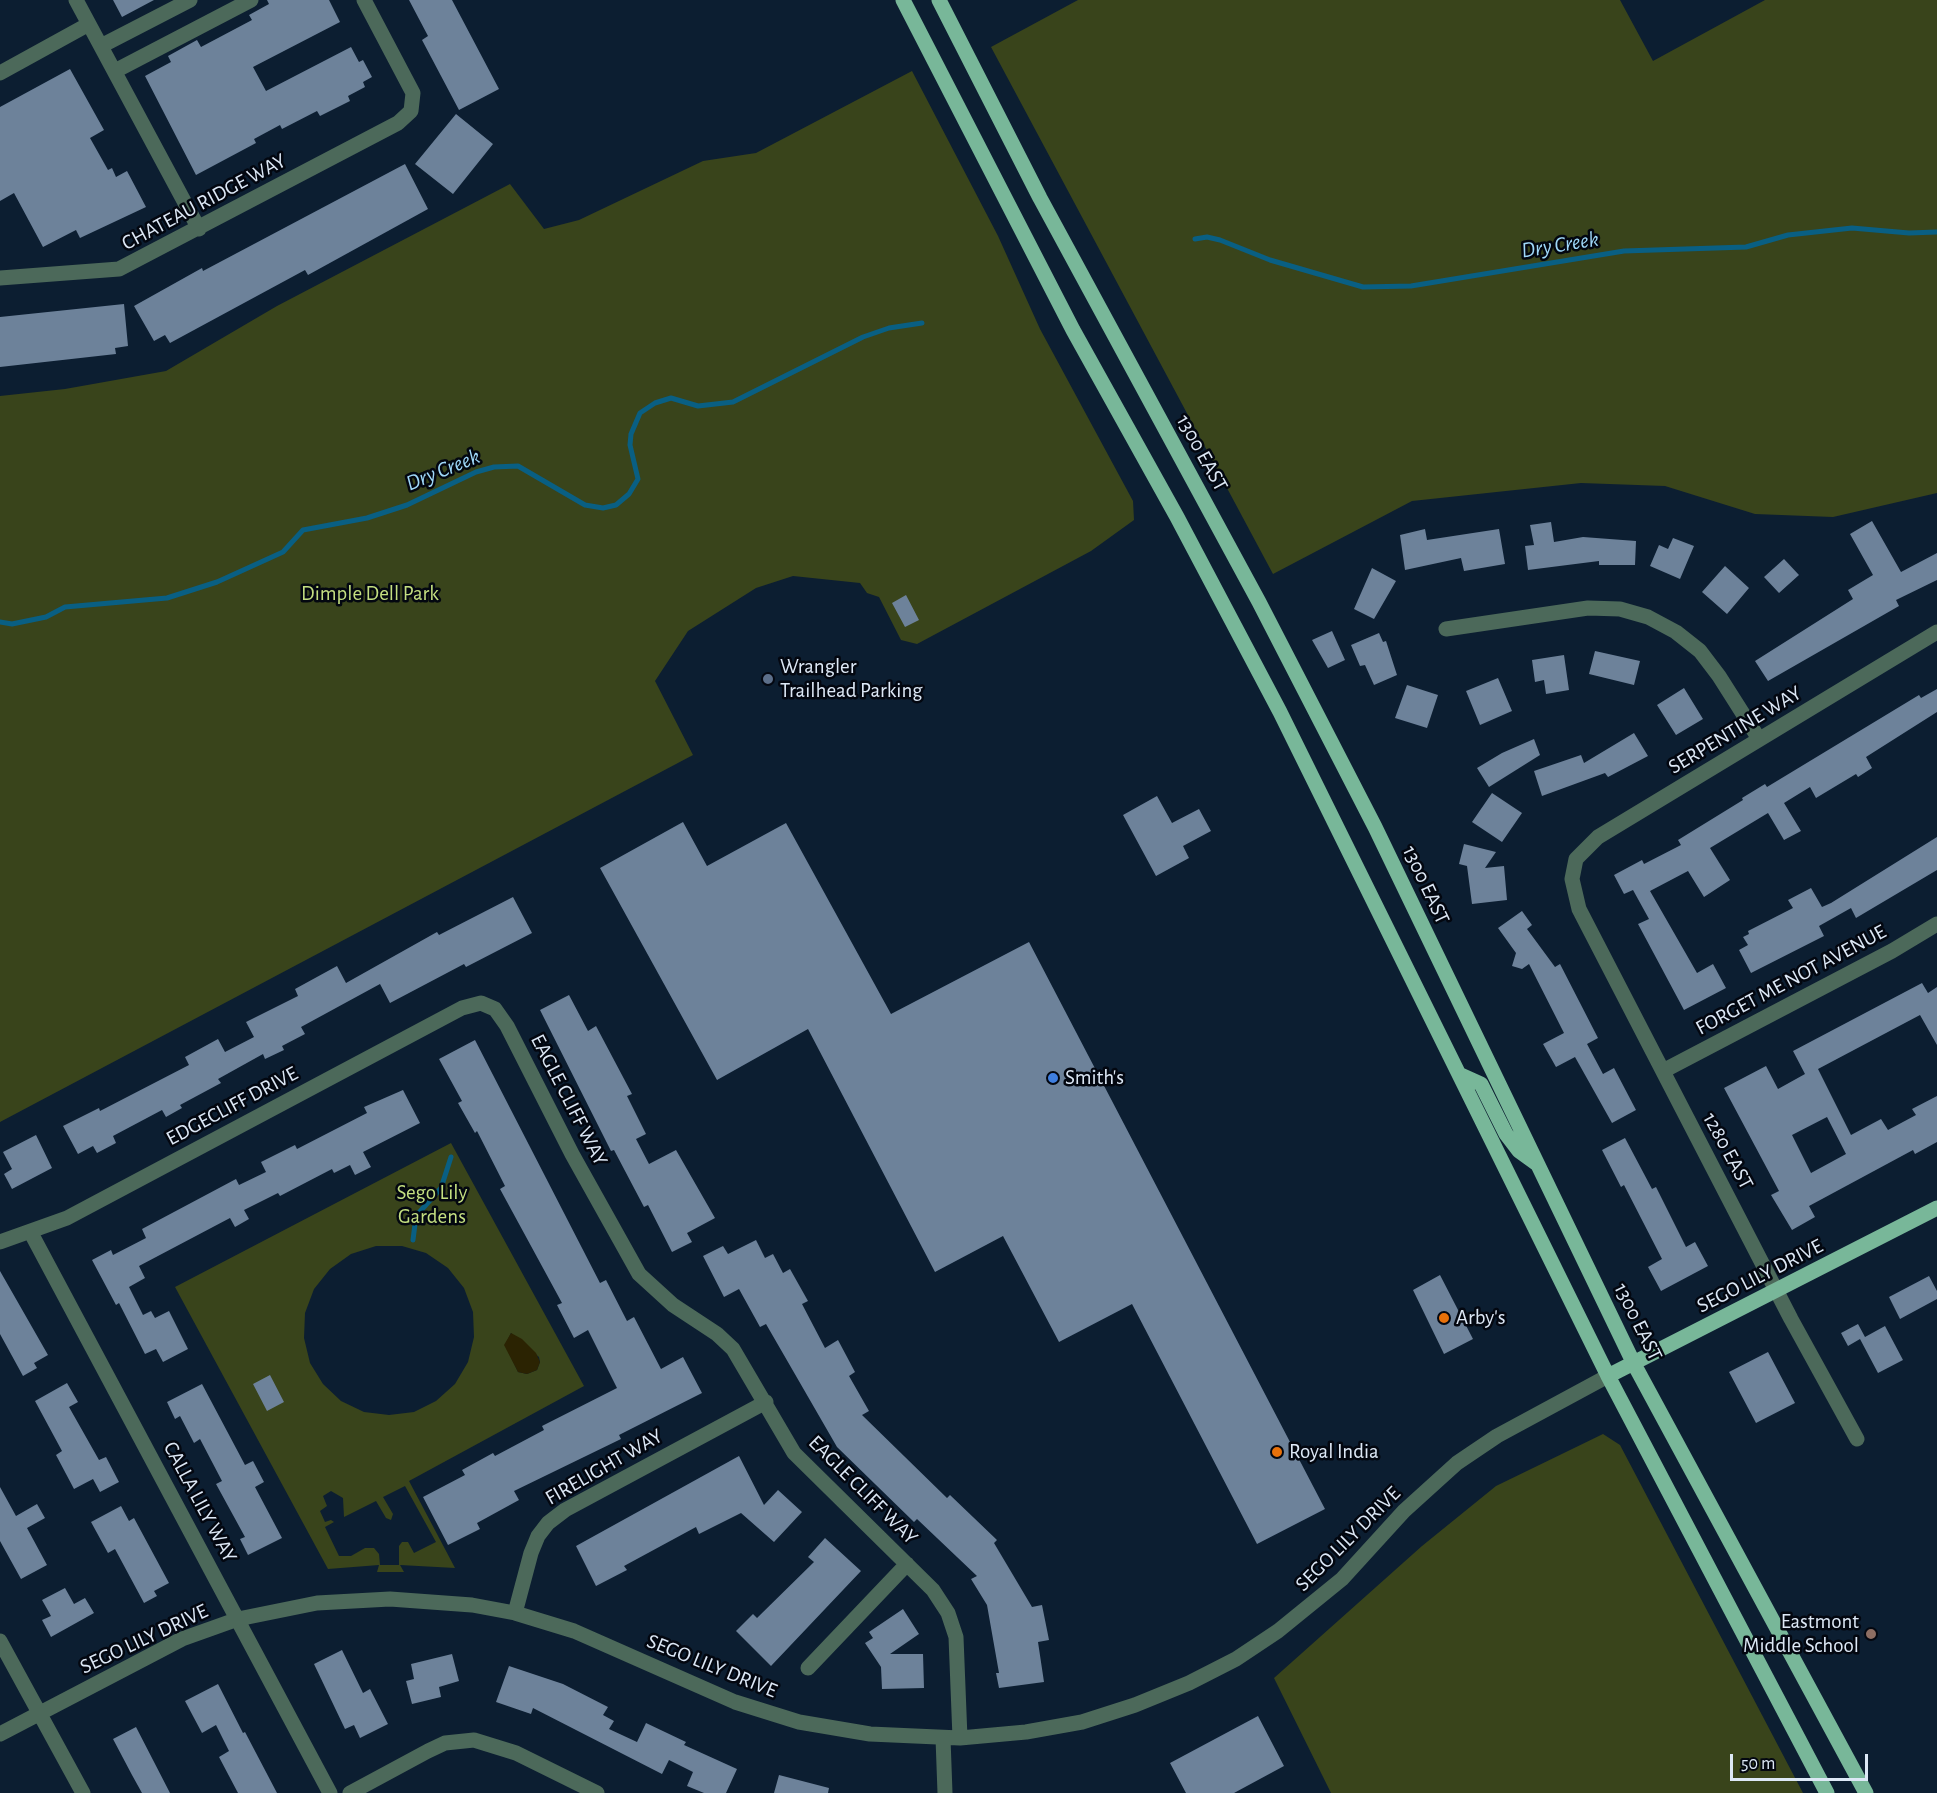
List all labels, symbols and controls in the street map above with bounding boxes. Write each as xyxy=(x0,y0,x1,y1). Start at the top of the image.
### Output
street label: CHATEAU RIDGE WAY xyxy=(117,148,291,256)
water label: Dry Creek xyxy=(1520,226,1600,264)
street label: 1300 EAST xyxy=(1171,410,1233,496)
water label: Dry Creek xyxy=(402,443,484,497)
park label: Dimple Dell Park xyxy=(301,581,439,607)
place label: Wrangler Trailhead Parking xyxy=(780,654,923,704)
marker: Wrangler Trailhead Parking xyxy=(761,672,775,686)
street label: SERPENTINE WAY xyxy=(1664,680,1806,780)
street label: 1300 EAST xyxy=(1397,842,1455,928)
street label: FORGET ME NOT AVENUE xyxy=(1691,919,1891,1041)
street label: EAGLE CLIFF WAY xyxy=(525,1030,613,1170)
street label: EDGECLIFF DRIVE xyxy=(162,1061,302,1151)
place label: Smith's xyxy=(1065,1065,1124,1091)
marker: Smith's xyxy=(1046,1071,1060,1085)
street label: 1280 EAST xyxy=(1697,1108,1759,1194)
park label: Sego Lily Gardens xyxy=(397,1180,467,1230)
street label: SEGO LILY DRIVE xyxy=(1693,1233,1827,1319)
street label: 1300 EAST xyxy=(1608,1279,1668,1365)
place label: Arby's xyxy=(1456,1305,1505,1331)
marker: Arby's xyxy=(1437,1311,1451,1325)
street label: FIRELIGHT WAY xyxy=(541,1423,667,1511)
street label: EAGLE CLIFF WAY xyxy=(803,1430,923,1550)
street label: CALLA LILY WAY xyxy=(158,1437,242,1567)
place label: Royal India xyxy=(1289,1439,1379,1465)
marker: Royal India xyxy=(1270,1445,1284,1459)
street label: SEGO LILY DRIVE xyxy=(1290,1481,1406,1597)
street label: SEGO LILY DRIVE xyxy=(76,1598,212,1680)
place label: Eastmont Middle School xyxy=(1743,1609,1859,1659)
marker: Eastmont Middle School xyxy=(1864,1627,1878,1641)
street label: SEGO LILY DRIVE xyxy=(643,1628,781,1704)
scale bar xyxy=(1733,1742,1871,1780)
text: 50 m xyxy=(1741,1755,1775,1773)

